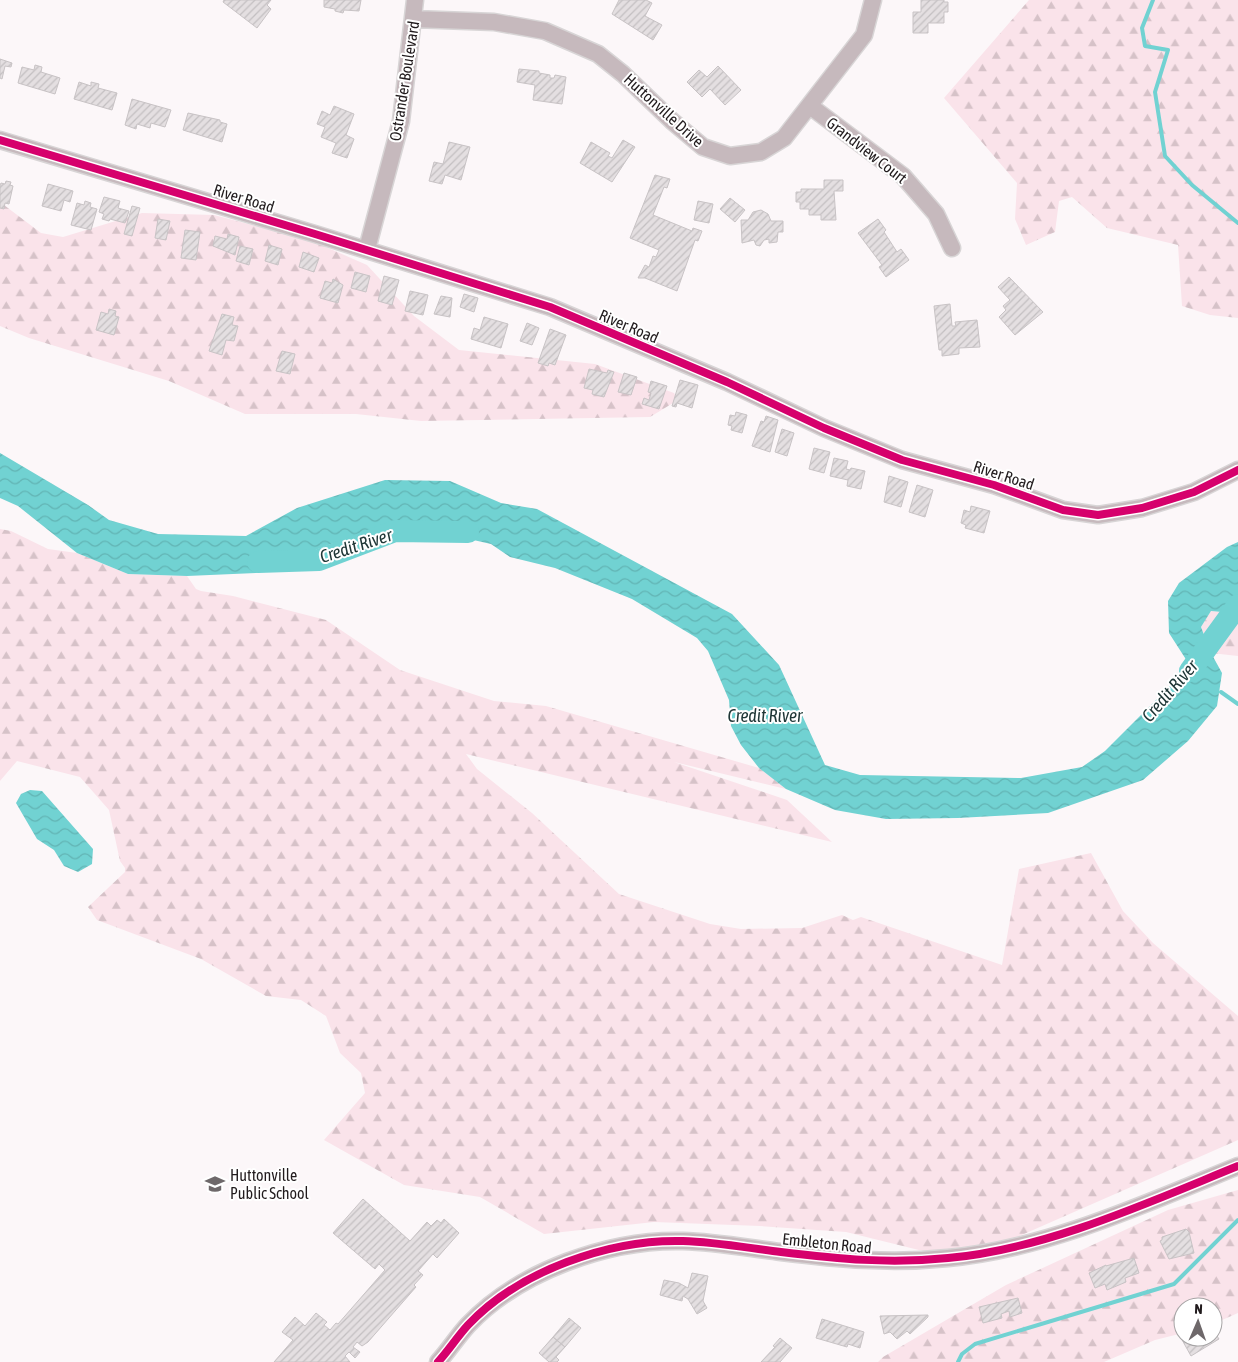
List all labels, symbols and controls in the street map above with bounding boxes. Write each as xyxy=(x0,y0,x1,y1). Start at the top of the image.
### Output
street label: Ostrander Boulevard xyxy=(386,20,422,142)
street label: Huttonville Drive xyxy=(621,70,707,150)
street label: Grandview Court xyxy=(823,113,911,187)
street label: River Road xyxy=(211,180,277,216)
street label: River Road xyxy=(597,305,661,347)
street label: River Road xyxy=(971,457,1037,493)
water label: Credit River xyxy=(317,524,395,567)
water label: Credit River xyxy=(1137,655,1203,726)
water label: Credit River xyxy=(728,705,803,726)
place label: Huttonville Public School xyxy=(230,1166,310,1202)
school or university icon: Huttonville Public School xyxy=(204,1173,226,1195)
street label: Embleton Road xyxy=(781,1229,873,1257)
north arrow xyxy=(1173,1297,1223,1347)
text: N xyxy=(1194,1301,1203,1317)

